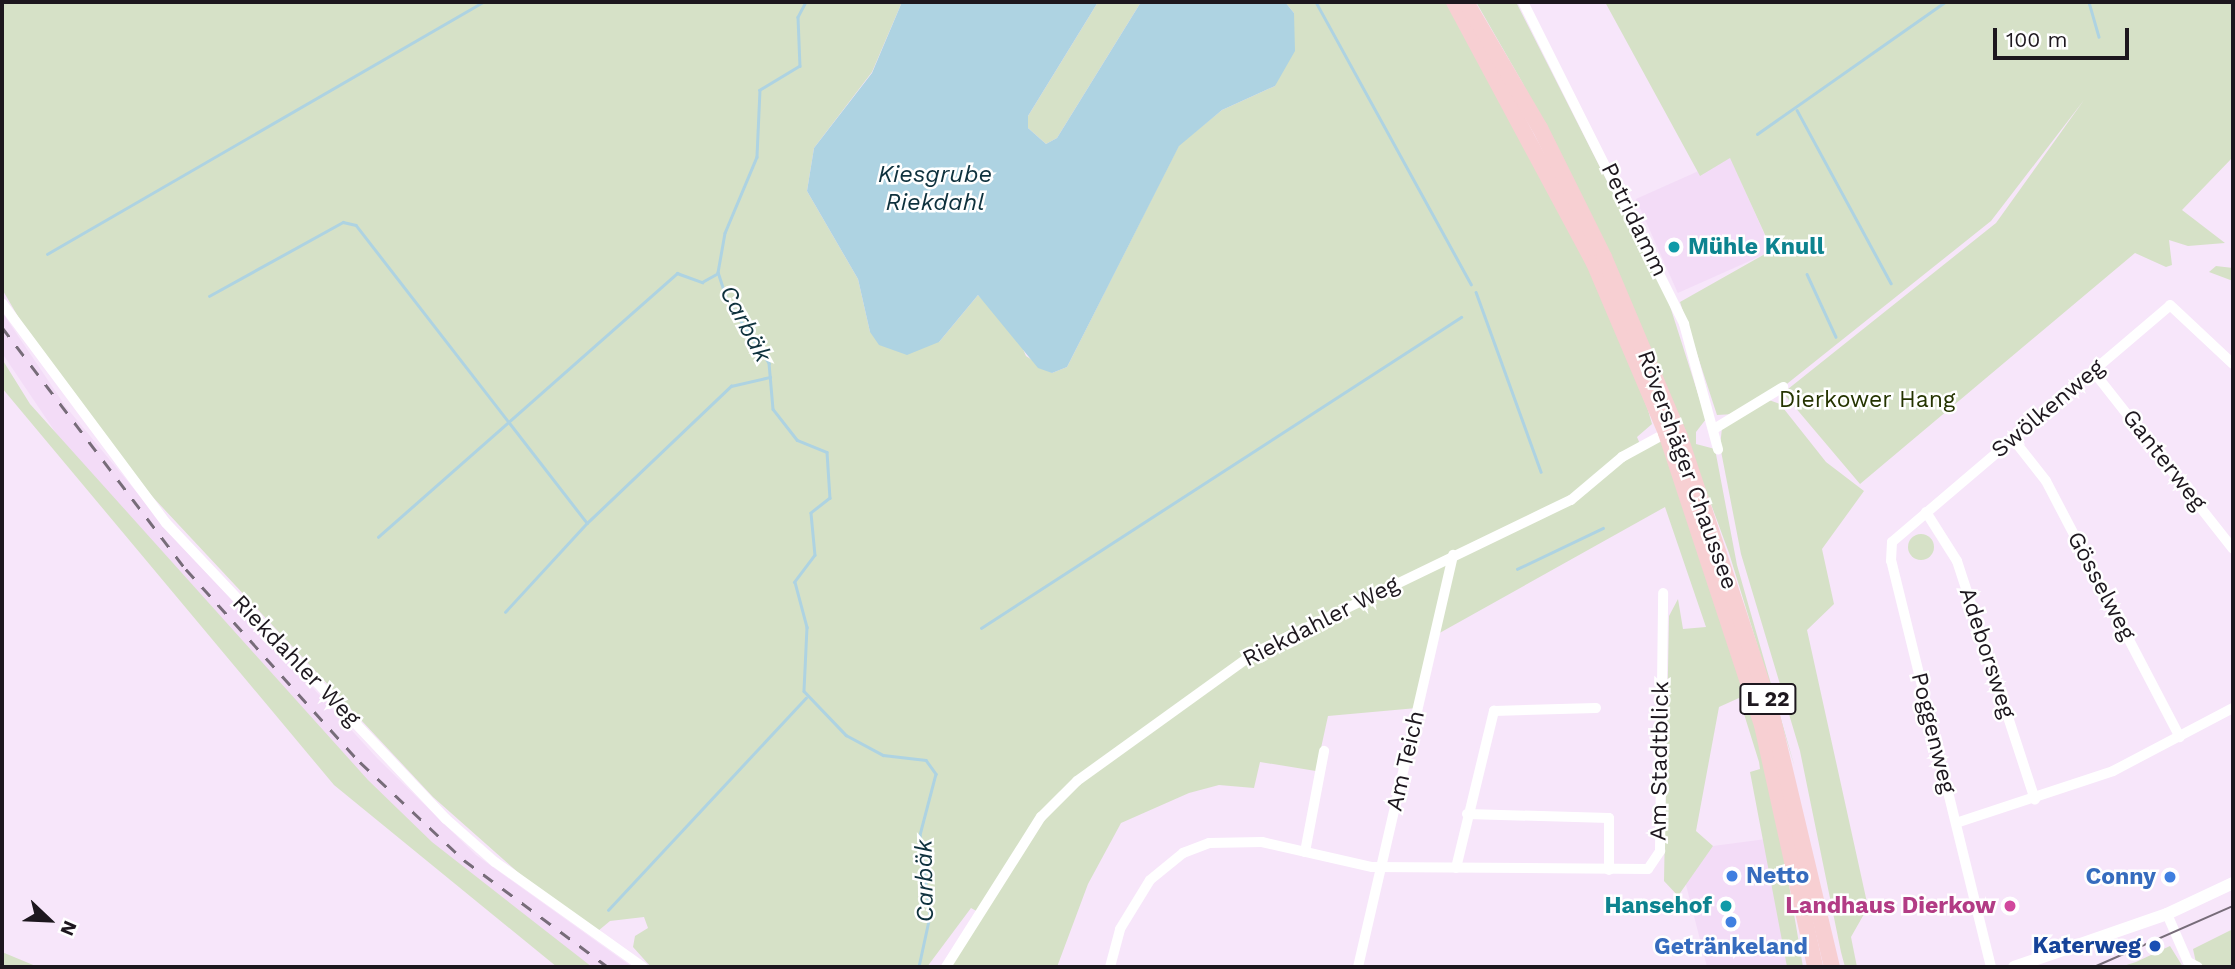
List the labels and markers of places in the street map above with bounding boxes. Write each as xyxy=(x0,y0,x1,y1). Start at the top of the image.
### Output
place label: Mühle Knull xyxy=(1688,233,1824,261)
marker: Mühle Knull xyxy=(1666,239,1682,255)
place label: Netto xyxy=(1746,862,1809,890)
place label: Conny xyxy=(2086,863,2156,891)
marker: Netto xyxy=(1724,868,1740,884)
marker: Conny xyxy=(2162,869,2178,885)
place label: Hansehof xyxy=(1604,892,1712,920)
place label: Landhaus Dierkow xyxy=(1785,892,1996,920)
marker: Hansehof xyxy=(1718,898,1734,914)
marker: Landhaus Dierkow xyxy=(2002,898,2018,914)
marker: Getränkeland xyxy=(1723,914,1739,930)
place label: Katerweg xyxy=(2032,932,2141,960)
place label: Getränkeland xyxy=(1654,933,1808,961)
marker: Katerweg xyxy=(2147,938,2163,954)

